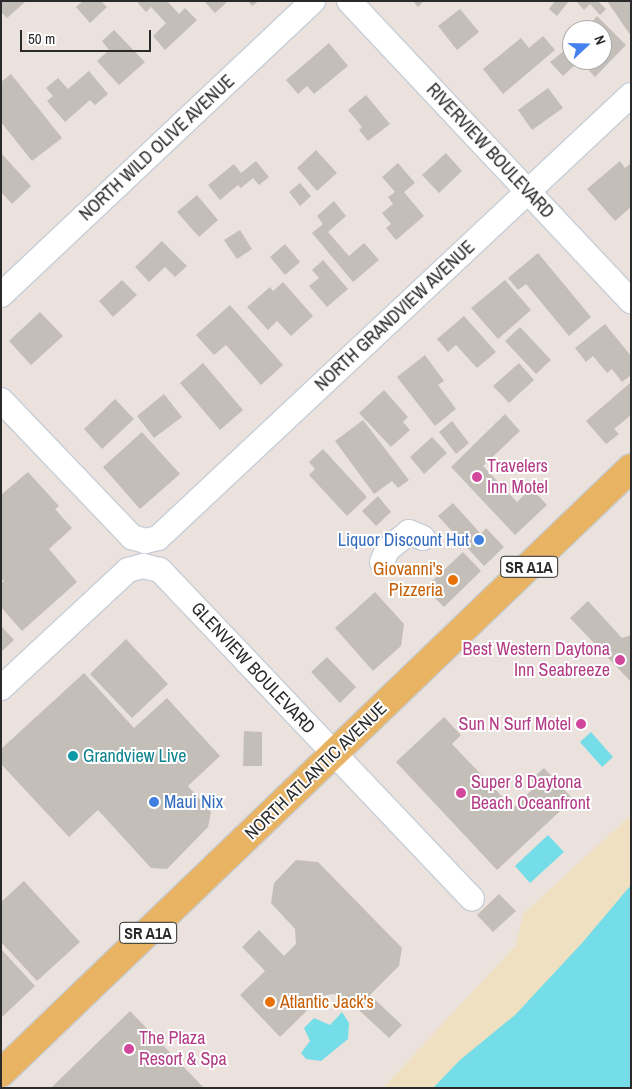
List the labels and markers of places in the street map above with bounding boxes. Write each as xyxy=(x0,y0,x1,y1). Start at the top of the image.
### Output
place label: Travelers Inn Motel xyxy=(487,456,548,498)
marker: Travelers Inn Motel xyxy=(471,471,483,483)
place label: Liquor Discount Hut xyxy=(338,529,469,551)
marker: Liquor Discount Hut xyxy=(473,534,485,546)
place label: Giovanni's Pizzeria xyxy=(373,559,443,602)
marker: Giovanni's Pizzeria xyxy=(447,574,459,586)
place label: Best Western Daytona Inn Seabreeze xyxy=(463,639,610,682)
marker: Best Western Daytona Inn Seabreeze xyxy=(614,654,626,666)
place label: Sun N Surf Motel xyxy=(459,713,571,735)
marker: Sun N Surf Motel xyxy=(575,718,587,730)
place label: Grandview Live xyxy=(83,745,186,767)
marker: Grandview Live xyxy=(67,750,79,762)
place label: Super 8 Daytona Beach Oceanfront xyxy=(471,772,590,814)
marker: Super 8 Daytona Beach Oceanfront xyxy=(455,787,467,799)
place label: Maui Nix xyxy=(164,791,223,813)
marker: Maui Nix xyxy=(148,796,160,808)
place label: Atlantic Jack's xyxy=(280,991,374,1013)
marker: Atlantic Jack's xyxy=(264,996,276,1008)
place label: The Plaza Resort & Spa xyxy=(139,1028,227,1070)
marker: The Plaza Resort & Spa xyxy=(123,1043,135,1055)

